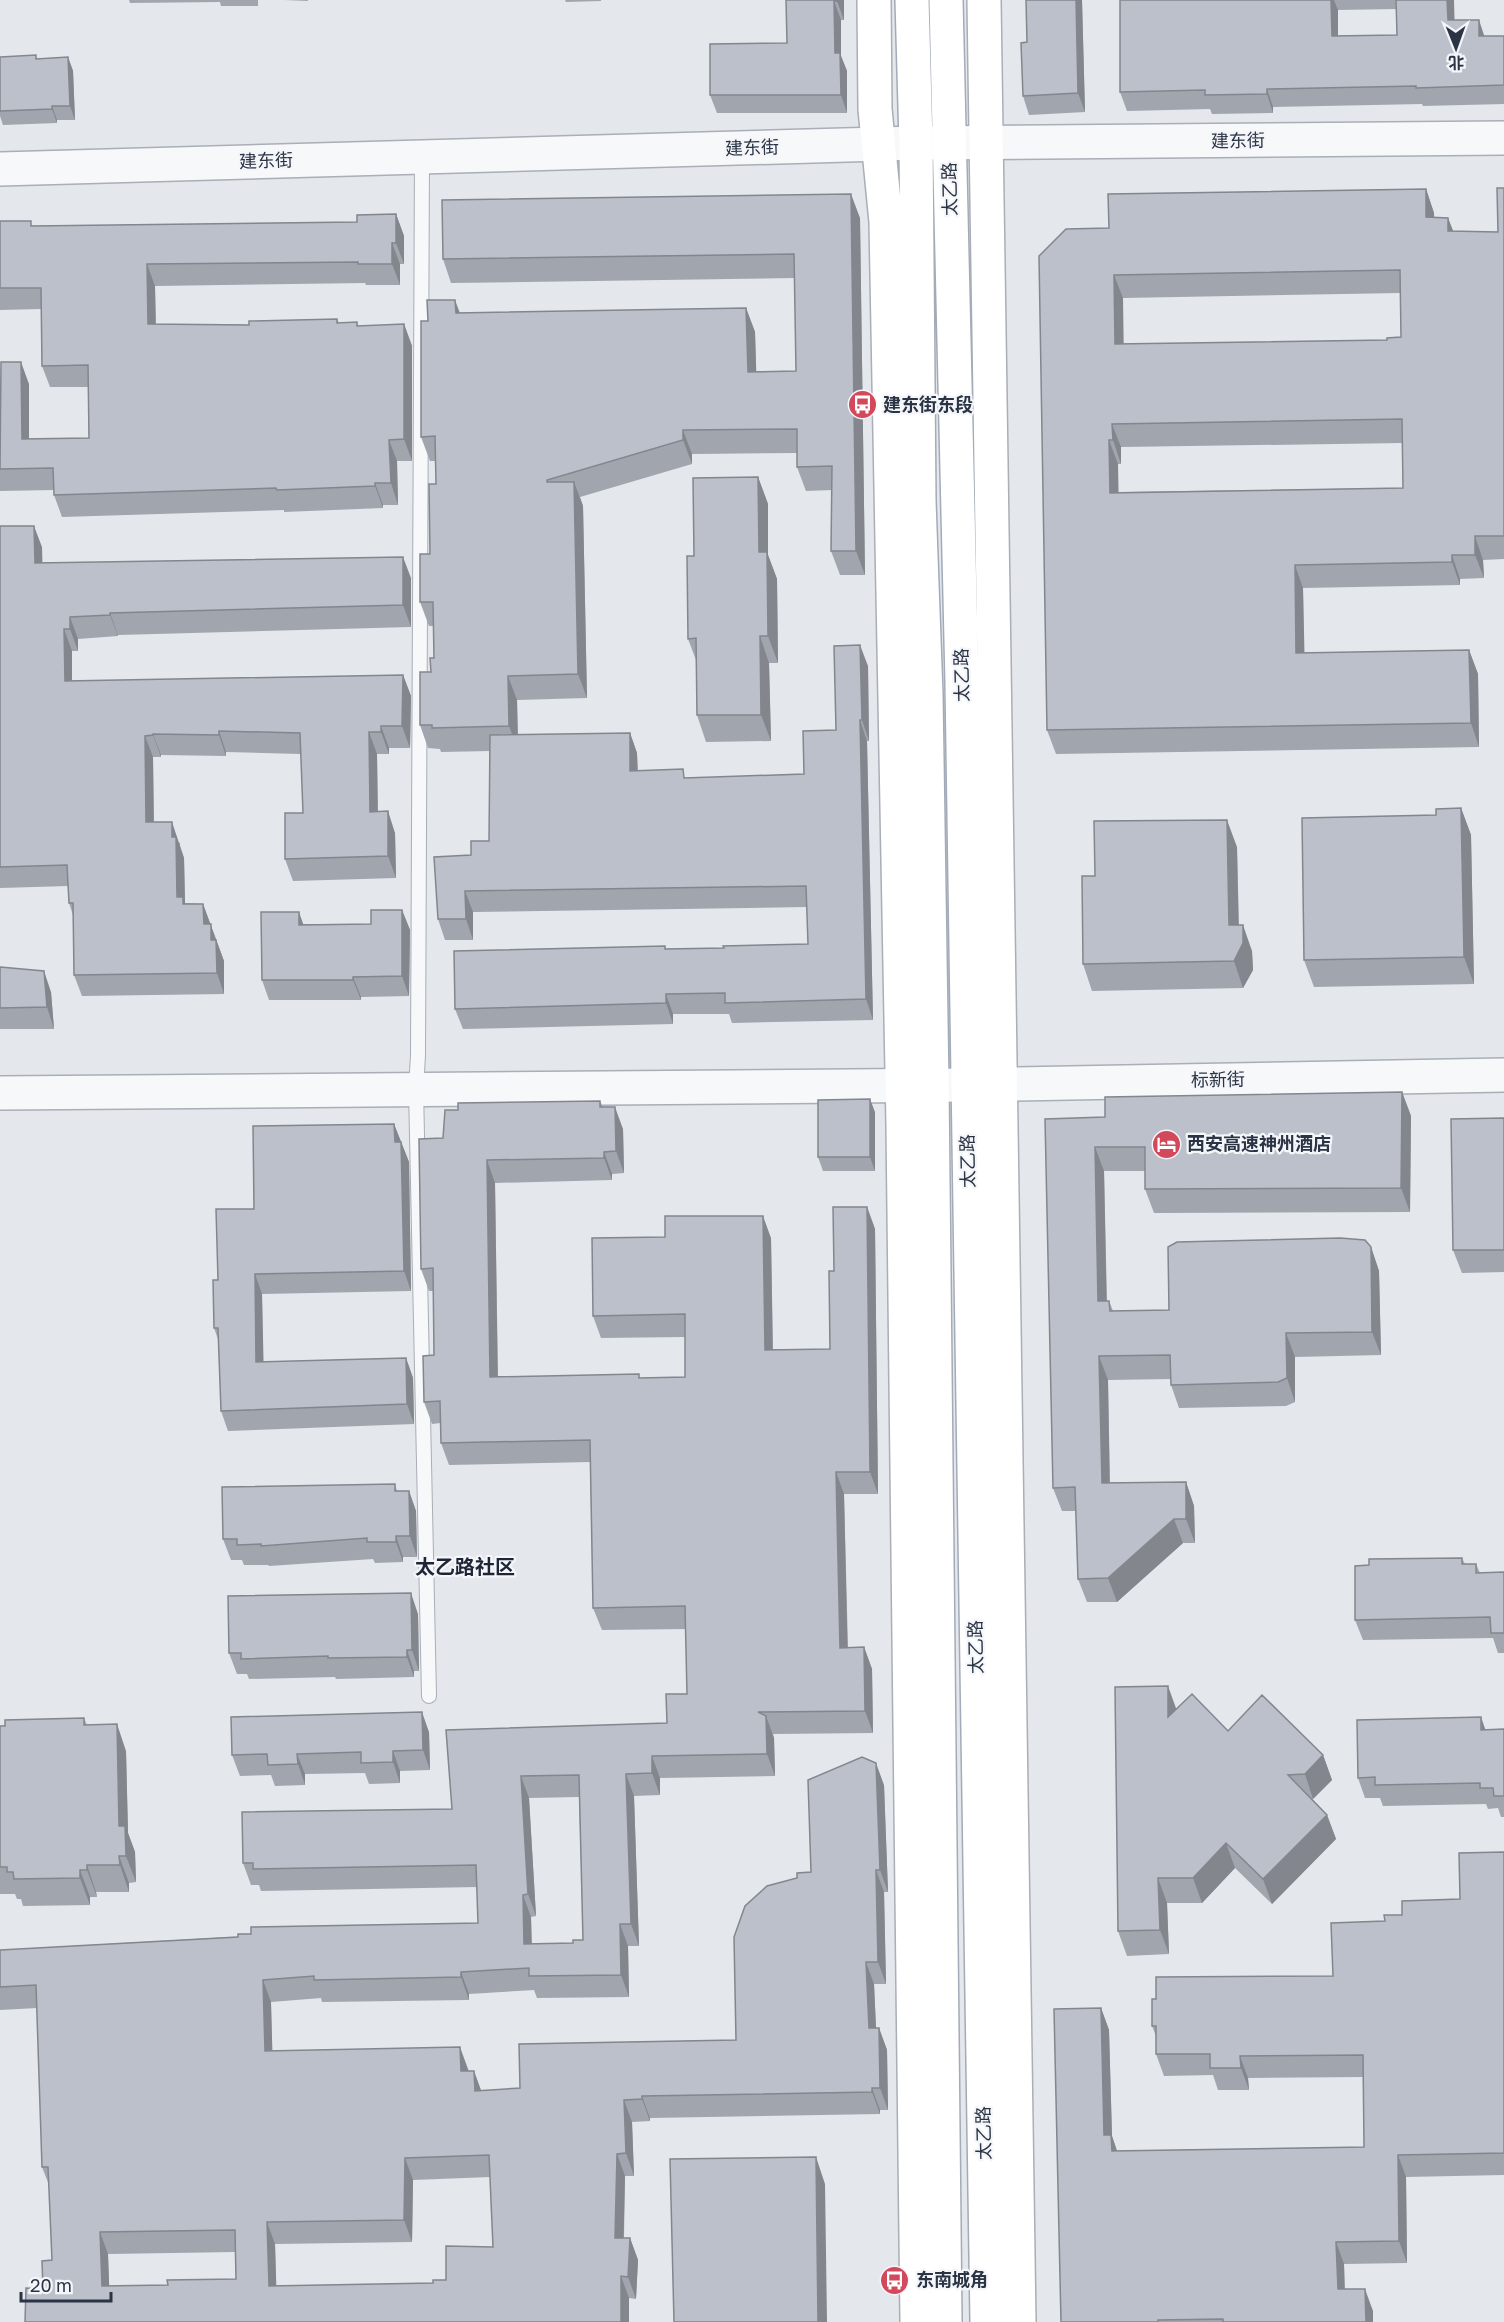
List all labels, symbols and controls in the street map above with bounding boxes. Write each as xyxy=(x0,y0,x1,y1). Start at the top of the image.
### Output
north arrow xyxy=(1426,18,1486,78)
text: 北 xyxy=(1448,53,1464,73)
street label: 建东街 xyxy=(1211,129,1265,151)
street label: 建东街 xyxy=(725,135,779,159)
street label: 建东街 xyxy=(239,148,293,172)
street label: 太乙路 xyxy=(938,162,960,216)
bus stop icon: 建东街东段 xyxy=(846,389,878,421)
place label: 建东街东段 xyxy=(883,393,973,415)
street label: 太乙路 xyxy=(950,648,972,702)
street label: 标新街 xyxy=(1191,1068,1245,1090)
hotel icon: 西安高速神州酒店 xyxy=(1150,1128,1182,1160)
place label: 西安高速神州酒店 xyxy=(1187,1132,1331,1154)
street label: 太乙路 xyxy=(956,1134,978,1188)
district label: 太乙路社区 xyxy=(415,1554,515,1578)
street label: 太乙路 xyxy=(964,1620,986,1674)
street label: 太乙路 xyxy=(972,2106,994,2160)
bus stop icon: 东南城角 xyxy=(879,2264,911,2296)
scale bar xyxy=(21,2265,111,2303)
place label: 东南城角 xyxy=(916,2268,988,2290)
text: 20 m xyxy=(30,2274,72,2296)

